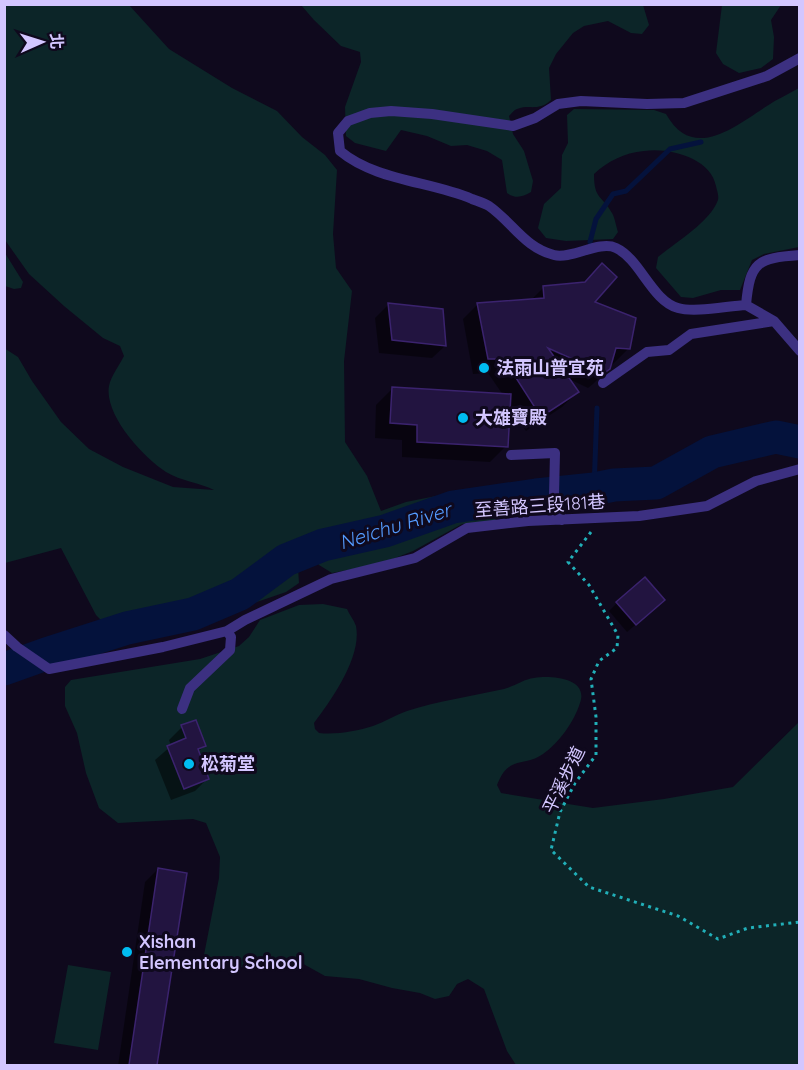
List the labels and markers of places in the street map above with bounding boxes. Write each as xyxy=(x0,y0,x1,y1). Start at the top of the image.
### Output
place label: 法雨山普宜苑 xyxy=(496,356,604,379)
marker: 法雨山普宜苑 xyxy=(477,361,491,375)
place label: 大雄寶殿 xyxy=(475,406,547,429)
marker: 大雄寶殿 xyxy=(456,411,470,425)
place label: 松菊堂 xyxy=(201,752,255,775)
marker: 松菊堂 xyxy=(182,757,196,771)
place label: Xishan Elementary School xyxy=(139,930,303,974)
marker: Xishan Elementary School xyxy=(120,945,134,959)

